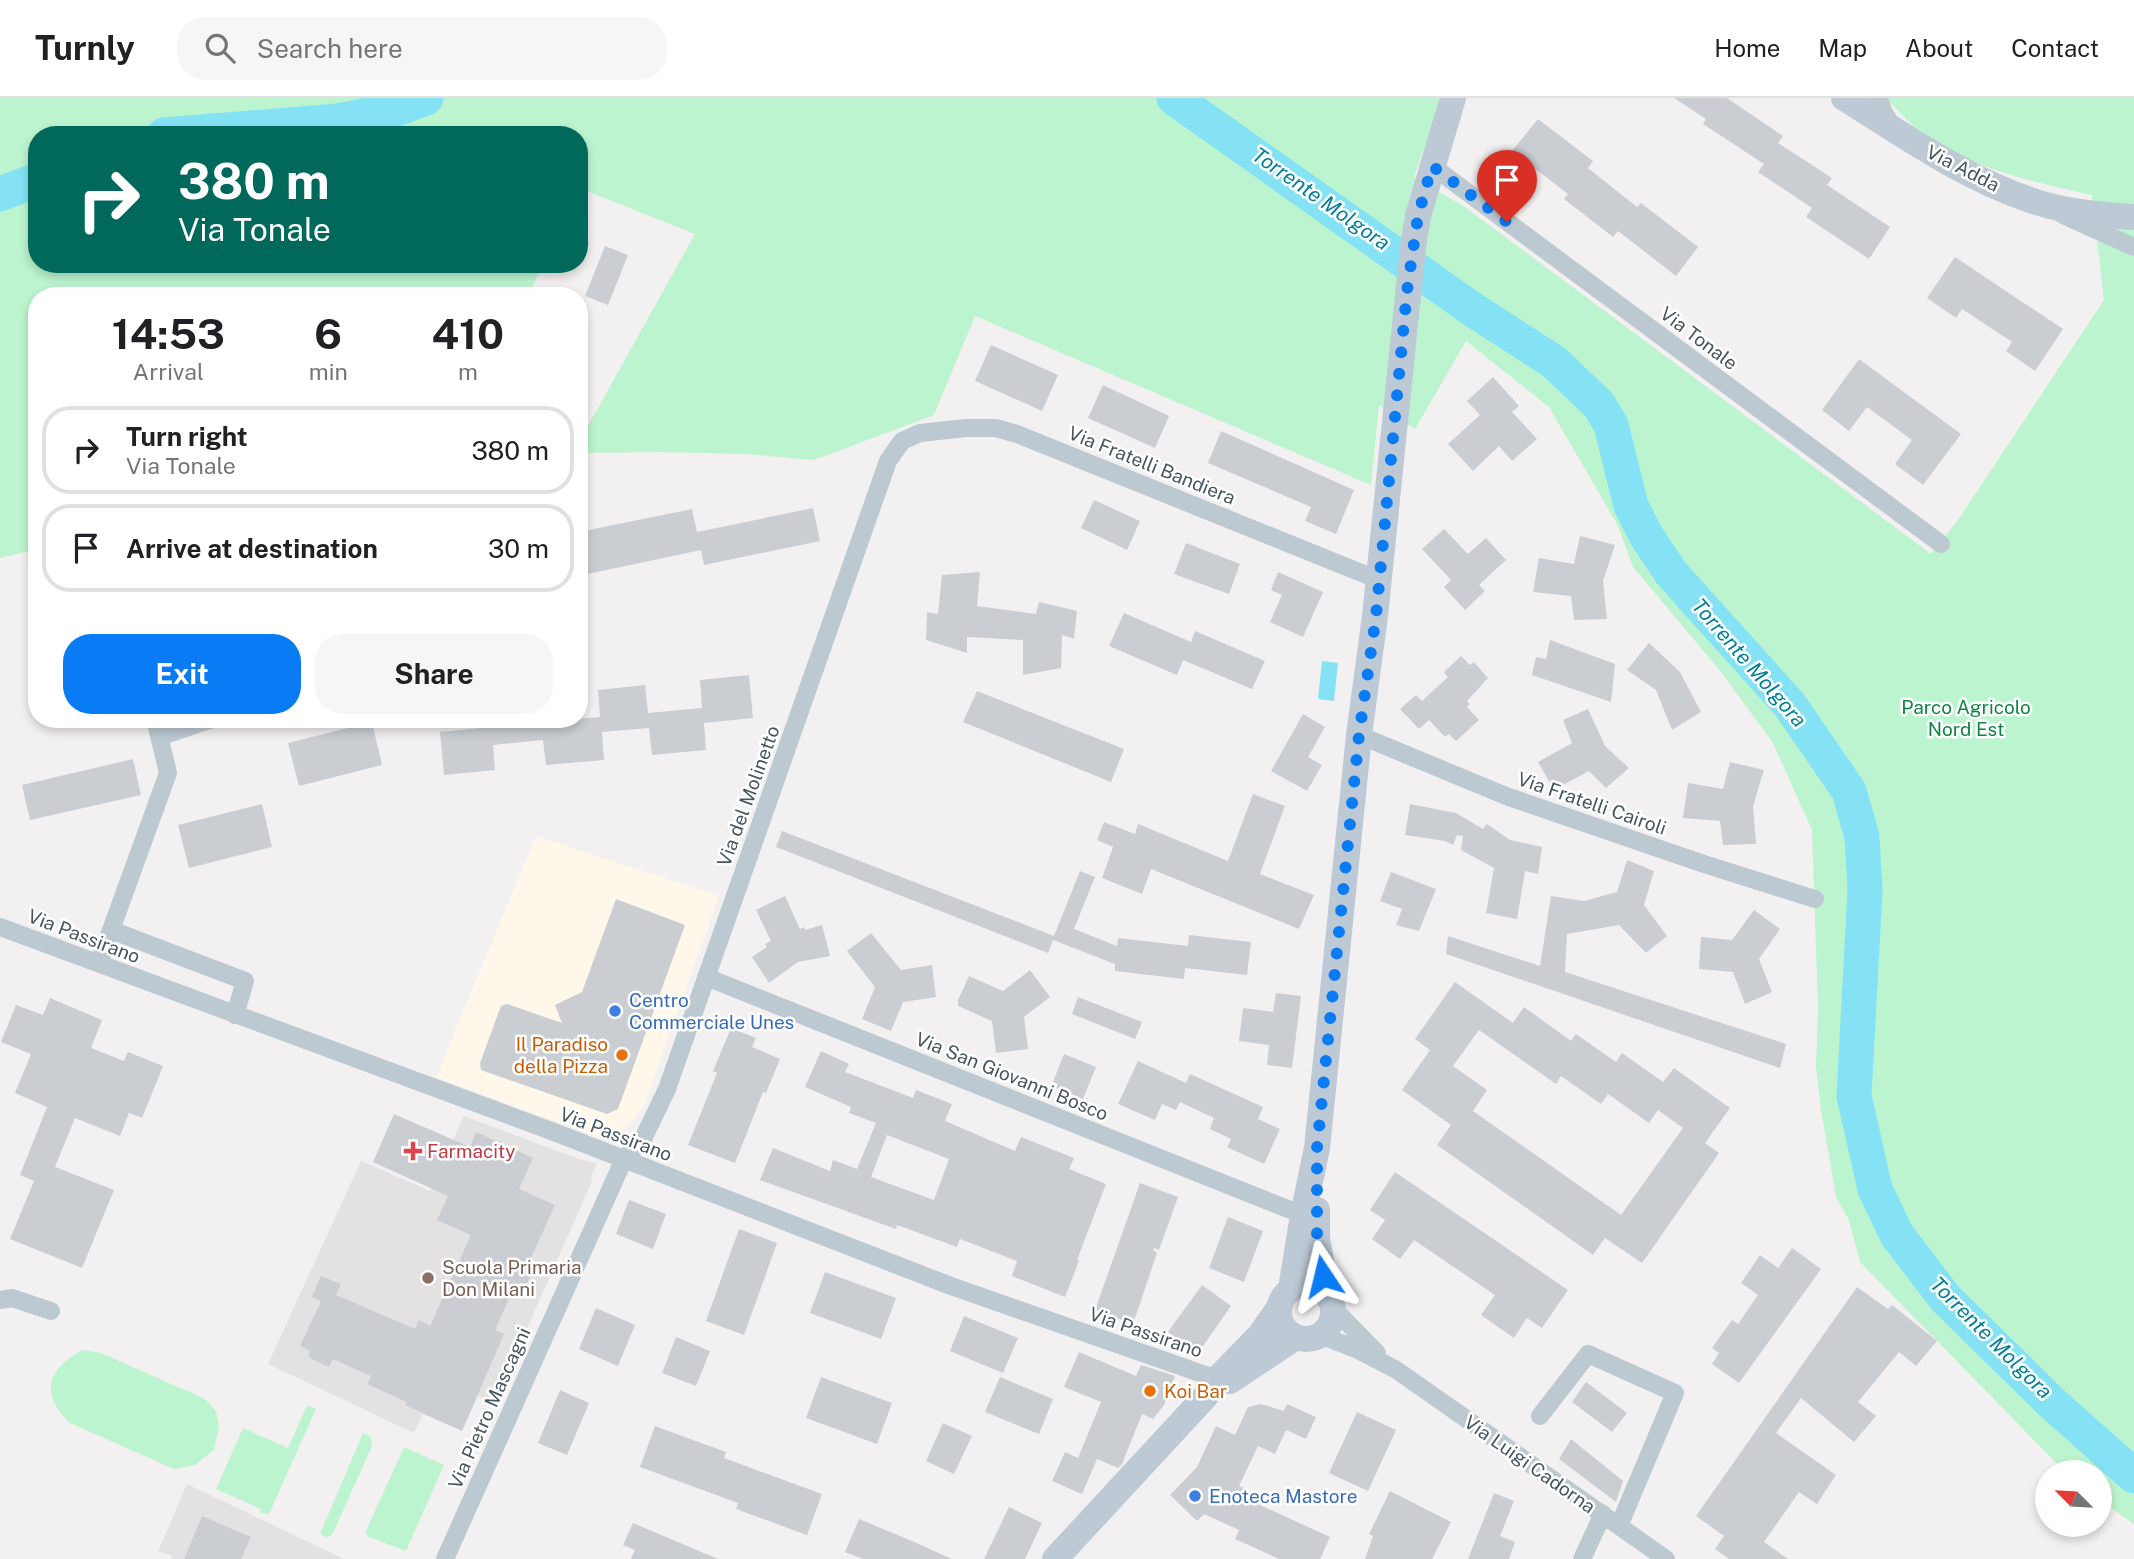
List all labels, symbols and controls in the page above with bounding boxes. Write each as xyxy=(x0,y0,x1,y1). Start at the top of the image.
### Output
search box xyxy=(177,17,667,80)
text: Turnly xyxy=(35,29,135,67)
icon: search xyxy=(201,29,239,67)
text: Search here xyxy=(257,33,403,64)
text: Home xyxy=(1714,34,1780,62)
text: Map xyxy=(1818,34,1867,62)
text: About xyxy=(1905,34,1973,62)
text: Contact xyxy=(2011,34,2099,62)
street label: Via Adda xyxy=(1923,140,2003,196)
water label: Torrente Molgora xyxy=(1248,142,1395,255)
pin xyxy=(1477,150,1537,222)
text: 380 m xyxy=(178,152,330,210)
icon: right xyxy=(63,154,154,245)
icon: arrive xyxy=(1488,161,1526,199)
text: Via Tonale xyxy=(178,211,331,248)
street label: Via Tonale xyxy=(1656,302,1742,374)
text: 14:53 xyxy=(112,309,225,358)
text: 6 xyxy=(314,309,342,358)
text: 410 xyxy=(432,309,504,358)
text: Arrival xyxy=(133,358,204,385)
text: min xyxy=(309,358,348,385)
text: m xyxy=(458,358,478,385)
text: Turn right xyxy=(126,421,248,452)
street label: Via Fratelli Bandiera xyxy=(1065,421,1239,509)
icon: right xyxy=(67,431,105,469)
text: 380 m xyxy=(471,435,549,466)
text: Via Tonale xyxy=(126,452,236,479)
icon: arrive xyxy=(67,529,105,567)
text: Arrive at destination xyxy=(126,533,378,564)
text: 30 m xyxy=(488,533,549,564)
water label: Torrente Molgora xyxy=(1687,593,1812,732)
button: Exit xyxy=(63,634,301,714)
button: Share xyxy=(315,634,553,714)
park label: Parco Agricolo Nord Est xyxy=(1901,696,2031,740)
street label: Via del Molinetto xyxy=(712,723,784,869)
street label: Via Fratelli Cairoli xyxy=(1515,767,1669,839)
street label: Via Passirano xyxy=(25,905,143,967)
place label: Centro Commerciale Unes xyxy=(629,989,794,1033)
marker: Centro Commerciale Unes xyxy=(607,1003,623,1019)
street label: Via San Giovanni Bosco xyxy=(912,1027,1112,1125)
place label: Il Paradiso della Pizza xyxy=(514,1033,608,1077)
marker: Il Paradiso della Pizza xyxy=(614,1047,630,1063)
street label: Via Passirano xyxy=(557,1103,675,1165)
place label: Farmacity xyxy=(427,1140,515,1162)
marker: Farmacity xyxy=(405,1143,421,1159)
position arrow xyxy=(1286,1239,1360,1313)
place label: Scuola Primaria Don Milani xyxy=(442,1256,581,1300)
marker: Scuola Primaria Don Milani xyxy=(420,1270,436,1286)
water label: Torrente Molgora xyxy=(1925,1271,2058,1404)
street label: Via Passirano xyxy=(1087,1302,1205,1362)
street label: Via Pietro Mascagni xyxy=(443,1324,535,1492)
place label: Koi Bar xyxy=(1164,1380,1227,1402)
marker: Koi Bar xyxy=(1142,1383,1158,1399)
street label: Via Luigi Cadorna xyxy=(1460,1411,1600,1517)
north arrow xyxy=(2035,1460,2112,1536)
map controls xyxy=(2035,1460,2112,1537)
place label: Enoteca Mastore xyxy=(1209,1485,1358,1507)
marker: Enoteca Mastore xyxy=(1187,1488,1203,1504)

